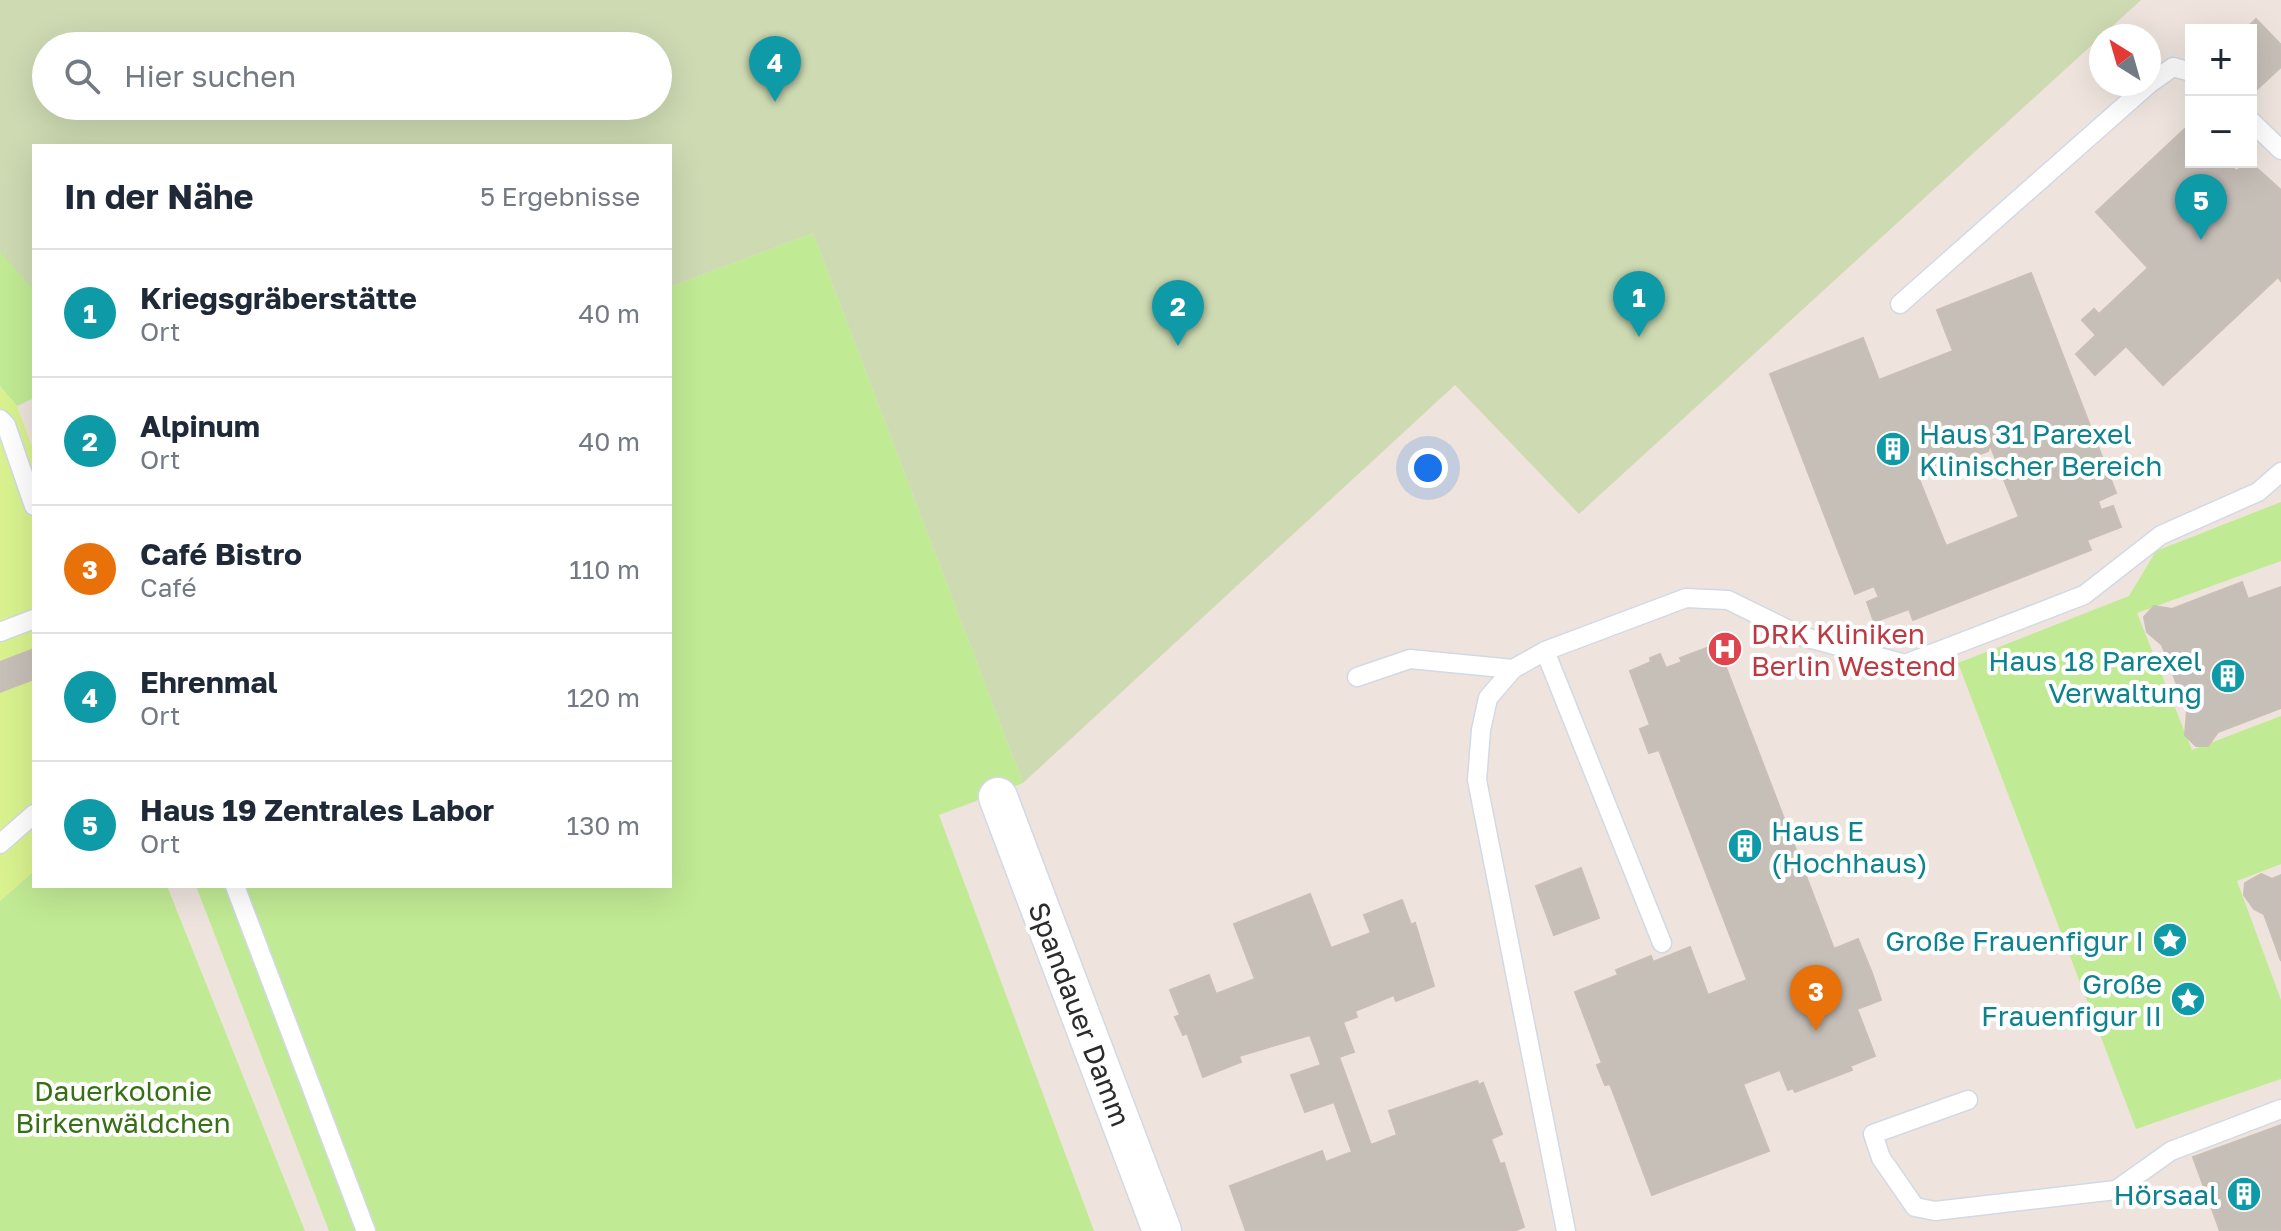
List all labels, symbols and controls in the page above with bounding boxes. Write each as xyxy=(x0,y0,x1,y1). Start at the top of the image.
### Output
north arrow xyxy=(2089,24,2161,96)
map controls xyxy=(2185,24,2257,168)
button: + xyxy=(2185,24,2257,96)
search box xyxy=(32,32,672,120)
pin: 4 xyxy=(749,36,801,102)
icon: search xyxy=(60,54,104,98)
text: Hier suchen xyxy=(124,58,296,94)
button: − xyxy=(2185,96,2257,168)
pin: 5 xyxy=(2175,174,2227,240)
text: In der Nähe xyxy=(64,176,254,216)
text: 5 Ergebnisse xyxy=(480,181,640,212)
pin: 1 xyxy=(1613,271,1665,337)
text: Kriegsgräberstätte xyxy=(140,280,417,316)
pin: 2 xyxy=(1152,280,1204,346)
text: 1 xyxy=(83,298,97,329)
text: 40 m xyxy=(579,298,640,329)
text: Ort xyxy=(140,316,180,347)
text: Alpinum xyxy=(140,408,260,444)
place label: Haus 31 Parexel Klinischer Bereich xyxy=(1919,417,2163,482)
text: 2 xyxy=(82,426,98,457)
text: 40 m xyxy=(579,426,640,457)
building icon: Haus 31 Parexel Klinischer Bereich xyxy=(1874,430,1912,468)
text: Ort xyxy=(140,444,180,475)
your location xyxy=(1408,448,1448,488)
text: Café Bistro xyxy=(140,536,302,572)
text: 3 xyxy=(82,554,98,585)
text: 110 m xyxy=(569,554,640,585)
text: Café xyxy=(140,572,197,603)
place label: DRK Kliniken Berlin Westend xyxy=(1751,617,1956,682)
hospital icon: DRK Kliniken Berlin Westend xyxy=(1706,630,1744,668)
place label: Haus 18 Parexel Verwaltung xyxy=(1988,644,2202,709)
building icon: Haus 18 Parexel Verwaltung xyxy=(2209,657,2247,695)
text: Ehrenmal xyxy=(140,664,278,700)
text: 4 xyxy=(82,682,98,713)
text: 120 m xyxy=(567,682,640,713)
text: Ort xyxy=(140,700,180,731)
text: Haus 19 Zentrales Labor xyxy=(140,792,494,828)
text: 5 xyxy=(82,810,98,841)
text: 130 m xyxy=(567,810,640,841)
place label: Haus E (Hochhaus) xyxy=(1771,814,1928,879)
building icon: Haus E (Hochhaus) xyxy=(1726,827,1764,865)
text: Ort xyxy=(140,828,180,859)
street label: Spandauer Damm xyxy=(1022,897,1138,1131)
place icon: Große Frauenfigur I xyxy=(2151,921,2189,959)
place label: Große Frauenfigur I xyxy=(1885,924,2144,957)
pin: 3 xyxy=(1790,965,1842,1031)
place label: Große Frauenfigur II xyxy=(1981,967,2162,1032)
place icon: Große Frauenfigur II xyxy=(2169,980,2207,1018)
park label: Dauerkolonie Birkenwäldchen xyxy=(15,1074,231,1139)
building icon: Hörsaal xyxy=(2225,1175,2263,1213)
place label: Hörsaal xyxy=(2114,1178,2218,1211)

